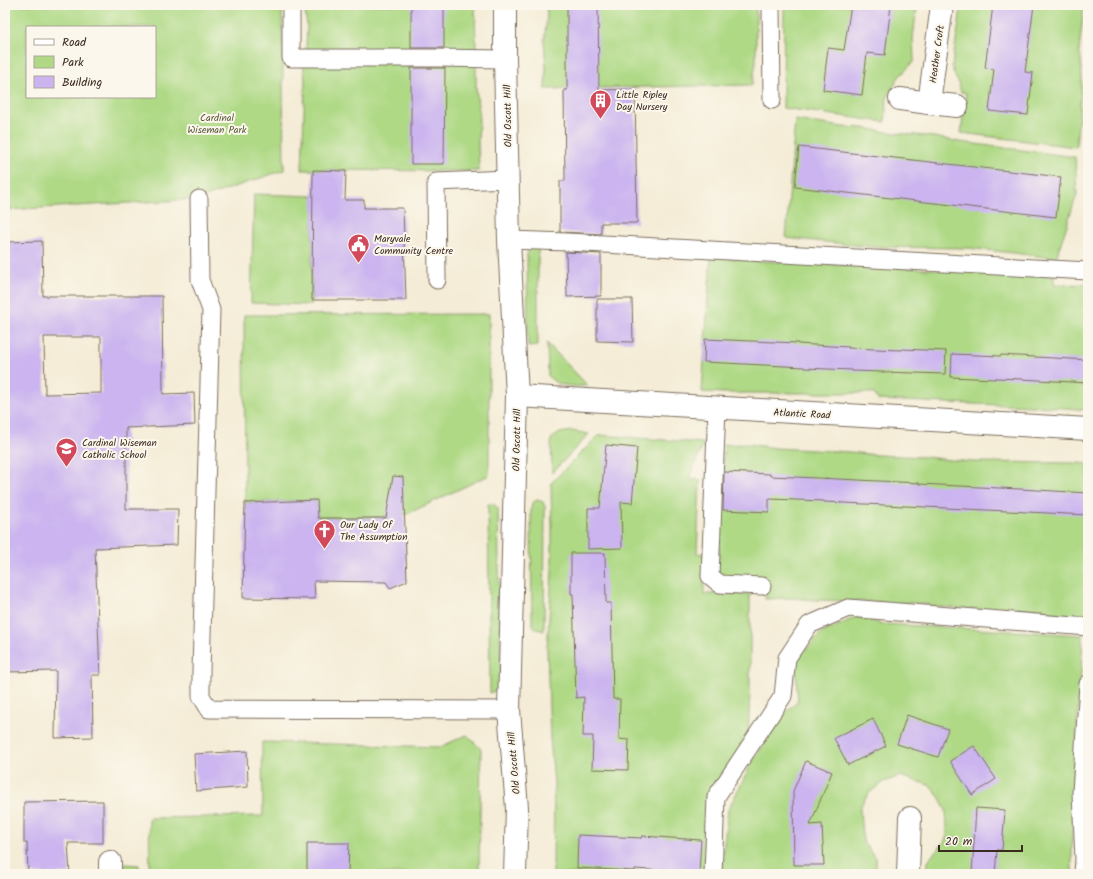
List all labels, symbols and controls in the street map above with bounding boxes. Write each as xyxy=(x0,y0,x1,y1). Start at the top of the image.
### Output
street label: Heather Croft xyxy=(925,24,949,84)
legend xyxy=(26,26,156,98)
text: Road xyxy=(62,33,87,52)
text: Park xyxy=(62,53,84,72)
text: Building xyxy=(62,73,102,92)
street label: Old Oscott Hill xyxy=(499,84,517,147)
building icon: Little Ripley Day Nursery xyxy=(587,87,613,120)
place label: Little Ripley Day Nursery xyxy=(616,87,668,115)
park label: Cardinal Wiseman Park xyxy=(187,110,247,138)
public building icon: Maryvale Community Centre xyxy=(346,231,372,264)
place label: Maryvale Community Centre xyxy=(374,231,454,259)
street label: Atlantic Road xyxy=(773,405,832,424)
street label: Old Oscott Hill xyxy=(508,408,526,471)
school or university icon: Cardinal Wiseman Catholic School xyxy=(53,435,79,468)
place label: Cardinal Wiseman Catholic School xyxy=(82,435,157,463)
church icon: Our Lady Of The Assumption xyxy=(312,517,338,550)
place label: Our Lady Of The Assumption xyxy=(340,517,407,545)
street label: Old Oscott Hill xyxy=(503,730,525,795)
scale bar xyxy=(939,827,1022,853)
text: 20 m xyxy=(945,832,973,851)

